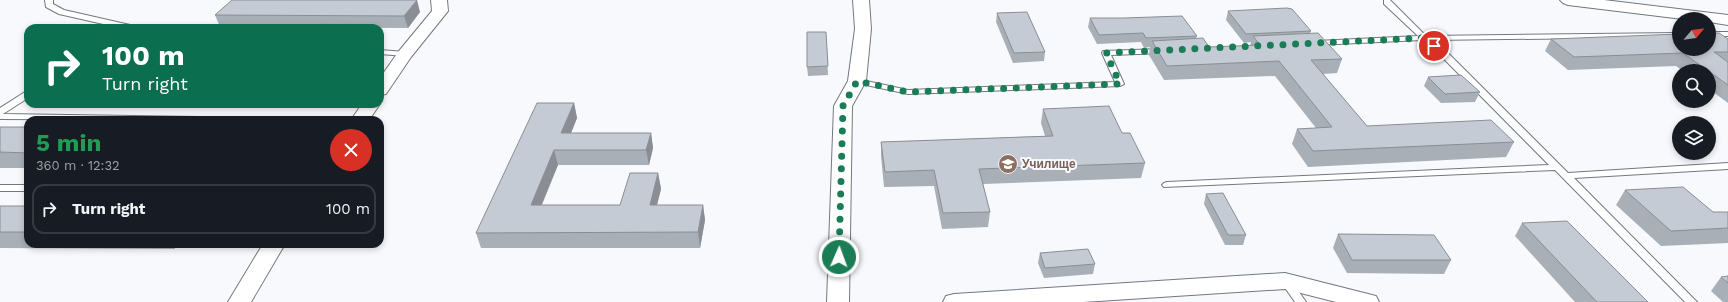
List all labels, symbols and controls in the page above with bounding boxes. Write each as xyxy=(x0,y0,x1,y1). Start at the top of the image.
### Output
north arrow xyxy=(1672,12,1716,56)
map controls xyxy=(1672,12,1716,160)
pin xyxy=(1417,29,1451,63)
icon: arrive xyxy=(1423,35,1445,57)
text: 100 m xyxy=(102,39,185,72)
icon: right xyxy=(36,40,88,92)
button: search xyxy=(1672,64,1716,108)
text: Turn right xyxy=(102,73,188,94)
button: layers xyxy=(1672,116,1716,160)
text: 5 min xyxy=(36,129,101,157)
button: close xyxy=(330,129,372,171)
school or university icon: Училище xyxy=(997,153,1019,175)
place label: Училище xyxy=(1022,157,1076,171)
text: 360 m · 12:32 xyxy=(36,158,120,173)
icon: right xyxy=(38,198,60,220)
text: Turn right xyxy=(72,200,145,218)
text: 100 m xyxy=(326,200,370,218)
position arrow xyxy=(818,236,860,278)

